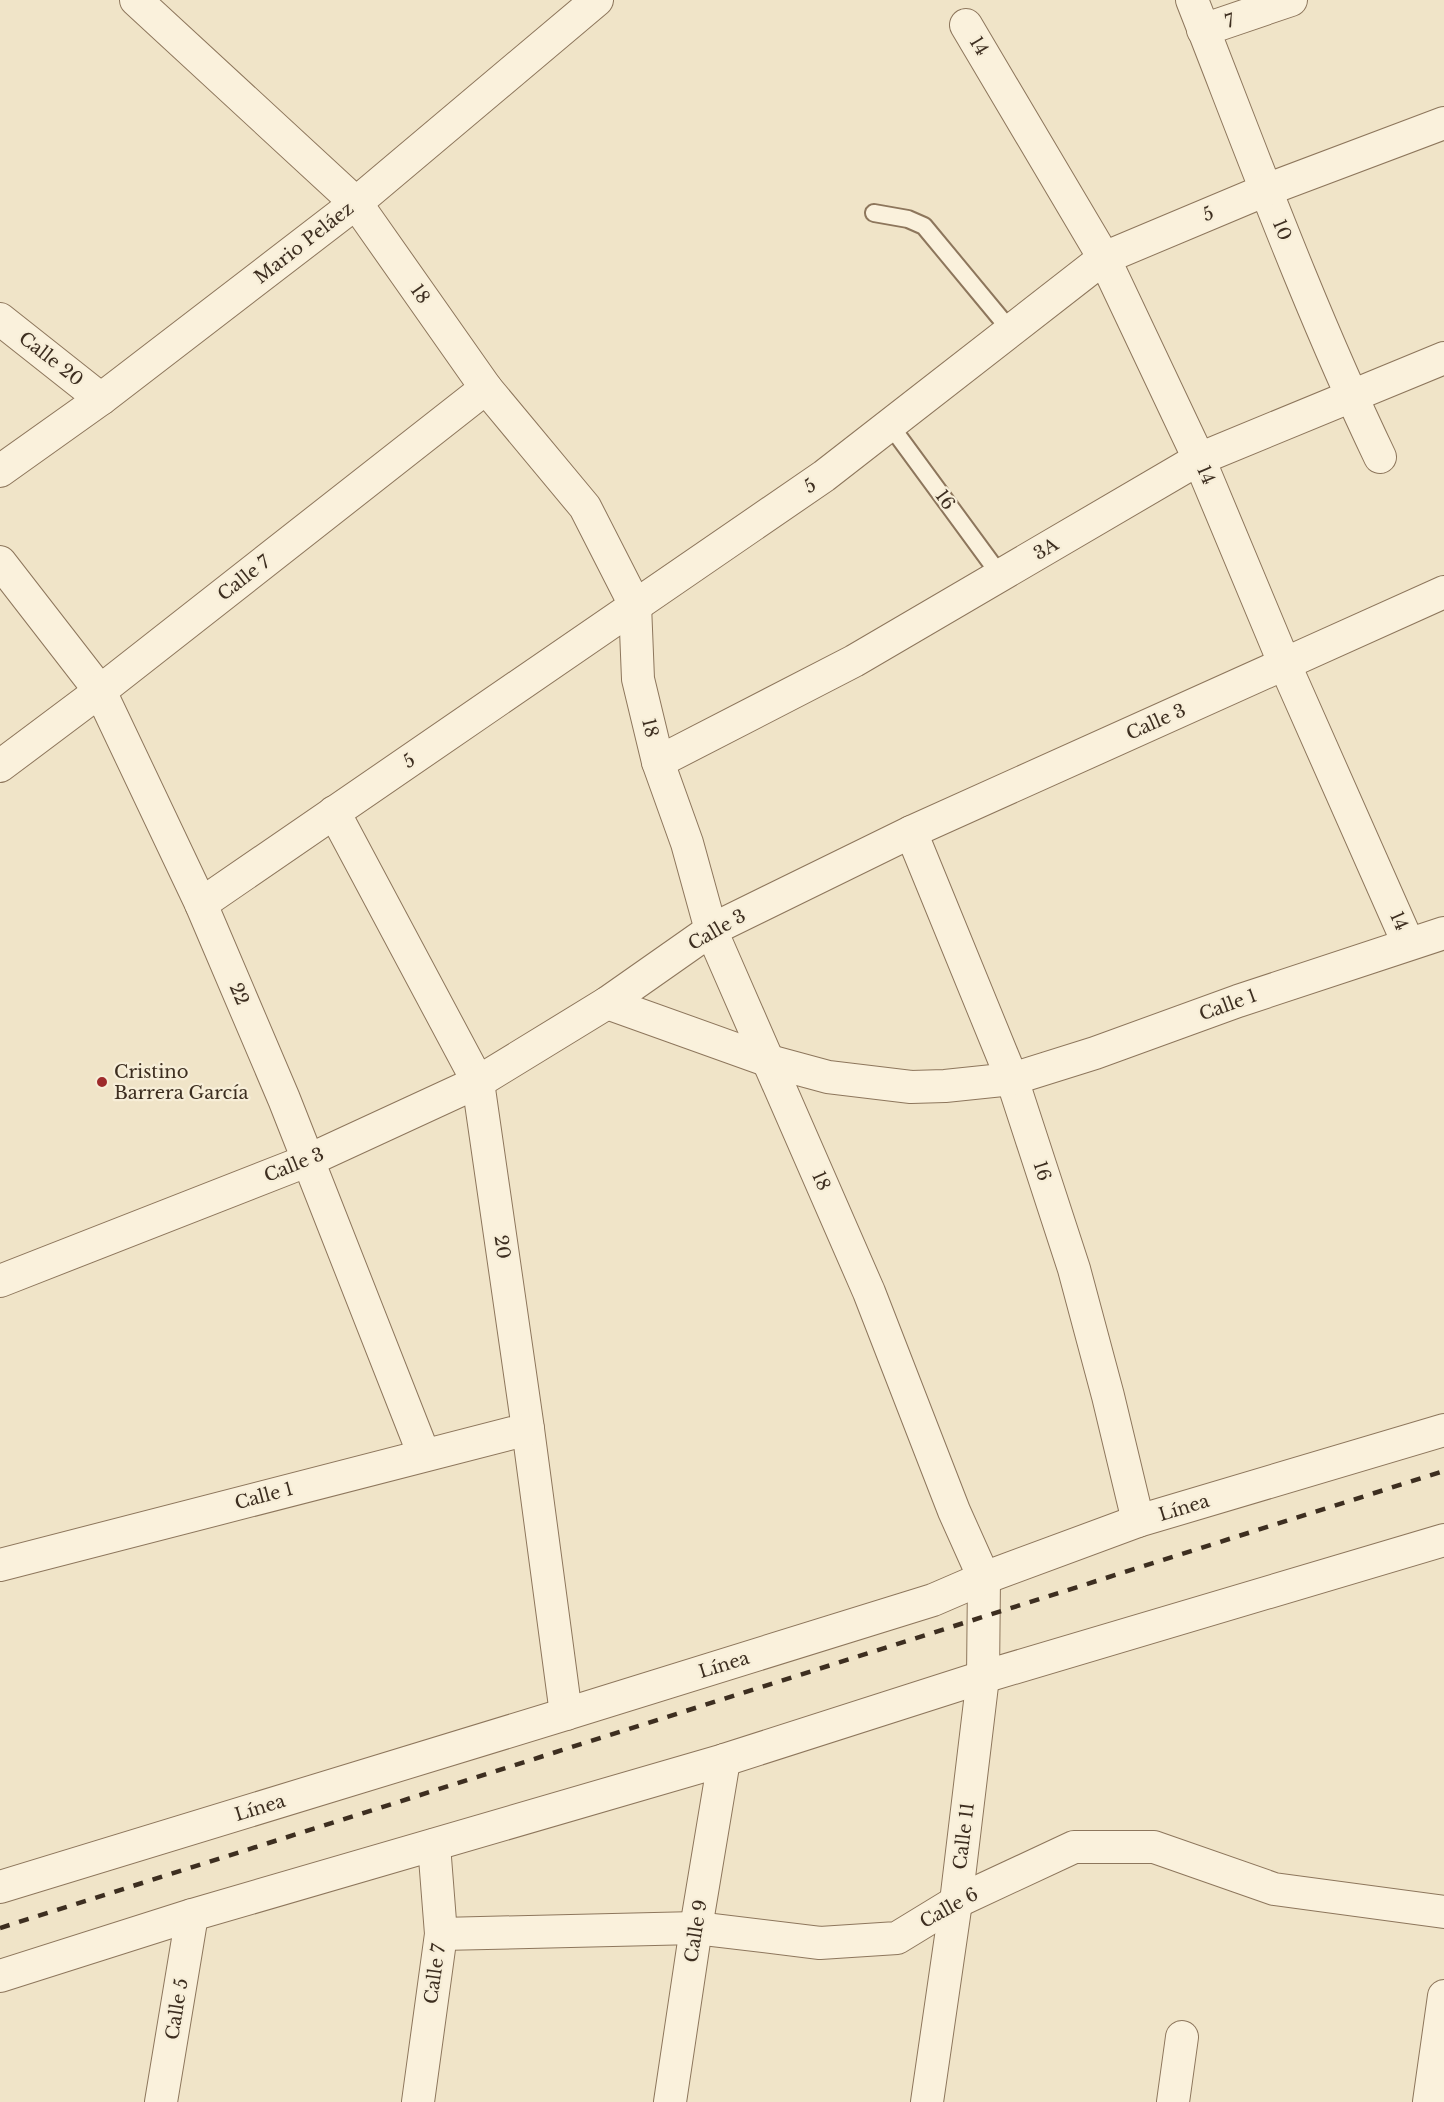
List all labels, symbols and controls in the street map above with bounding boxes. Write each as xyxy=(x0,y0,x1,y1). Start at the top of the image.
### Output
street label: 7 xyxy=(1222,9,1239,33)
street label: 14 xyxy=(965,32,993,60)
street label: Mario Peláez xyxy=(250,198,358,288)
street label: 5 xyxy=(1199,202,1217,226)
street label: 10 xyxy=(1268,216,1296,244)
street label: 18 xyxy=(406,280,434,308)
street label: Calle 20 xyxy=(14,327,88,391)
street label: 14 xyxy=(1192,462,1220,488)
street label: 5 xyxy=(799,474,821,498)
street label: 16 xyxy=(930,486,960,514)
street label: 3A xyxy=(1030,533,1063,565)
street label: Calle 7 xyxy=(213,550,275,605)
street label: Calle 3 xyxy=(1123,699,1189,745)
street label: 18 xyxy=(637,716,663,740)
street label: 5 xyxy=(398,749,420,773)
street label: Calle 3 xyxy=(684,905,750,955)
street label: 14 xyxy=(1385,908,1413,934)
street label: 22 xyxy=(225,979,253,1009)
street label: Calle 1 xyxy=(1196,984,1260,1026)
place label: Cristino Barrera García xyxy=(114,1061,248,1104)
marker: Cristino Barrera García xyxy=(95,1075,109,1089)
street label: Calle 3 xyxy=(261,1143,327,1187)
street label: 16 xyxy=(1029,1158,1055,1184)
street label: 18 xyxy=(807,1168,835,1194)
street label: 20 xyxy=(489,1234,515,1260)
street label: Calle 1 xyxy=(232,1478,296,1514)
street label: Línea xyxy=(1156,1490,1212,1526)
street label: Línea xyxy=(696,1647,752,1683)
street label: Línea xyxy=(232,1790,288,1826)
street label: Calle 11 xyxy=(949,1801,979,1871)
street label: Calle 6 xyxy=(916,1883,982,1933)
street label: Calle 9 xyxy=(680,1898,712,1964)
street label: Calle 7 xyxy=(420,1941,450,2006)
street label: Calle 5 xyxy=(161,1977,193,2041)

